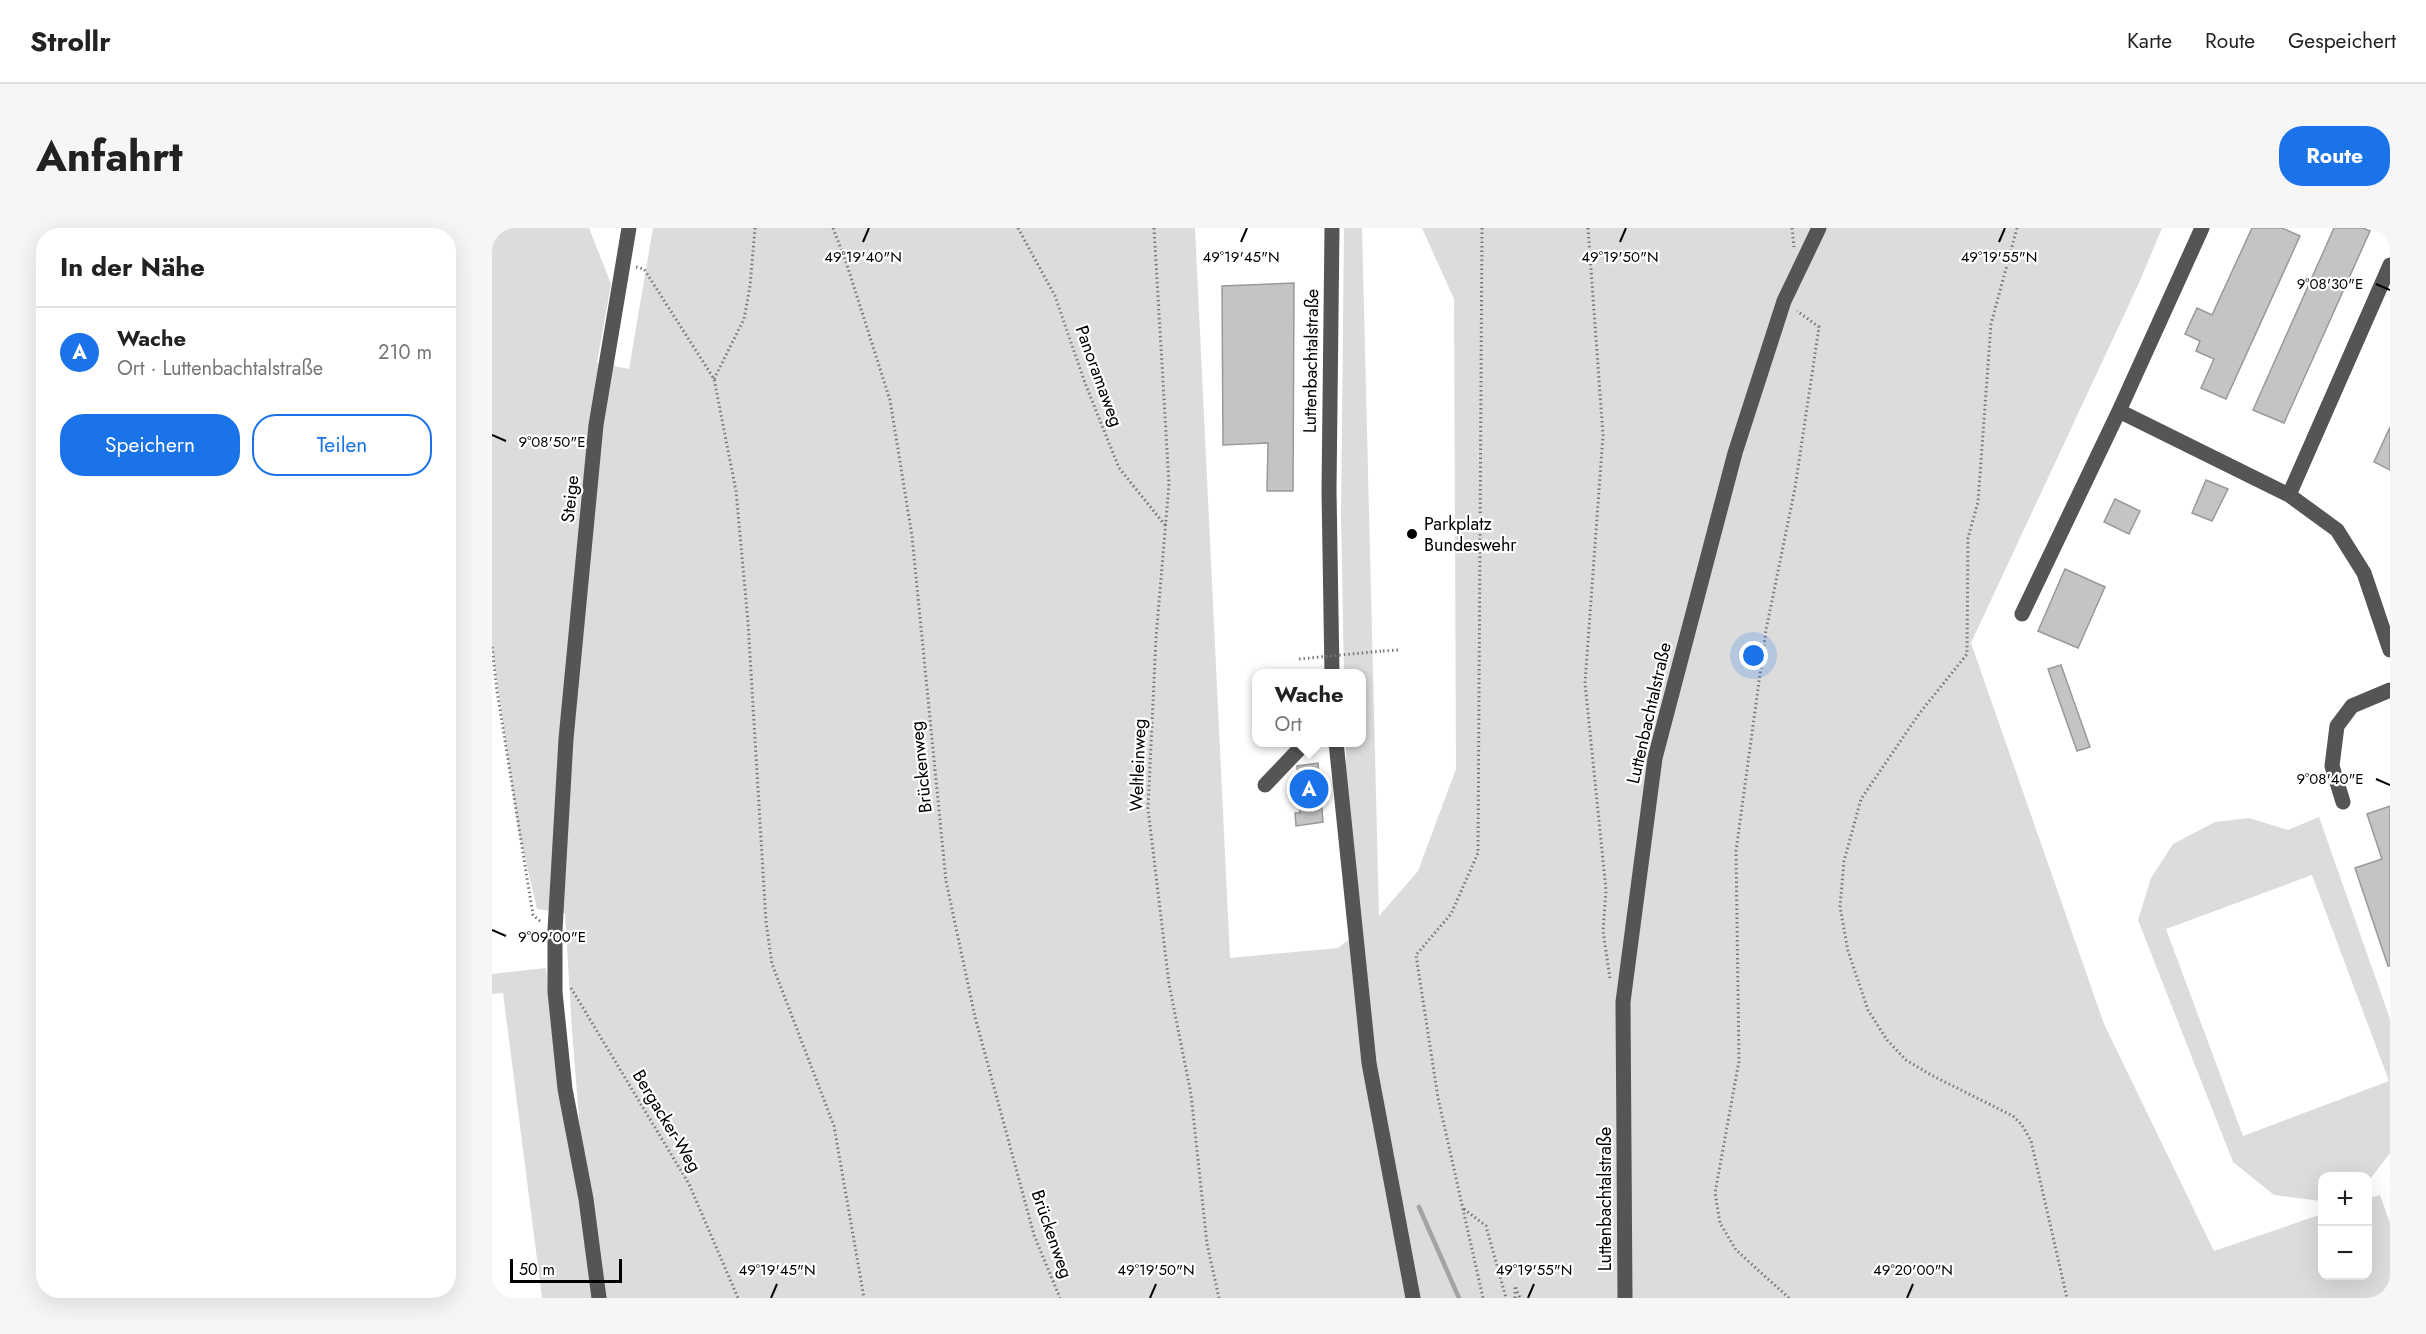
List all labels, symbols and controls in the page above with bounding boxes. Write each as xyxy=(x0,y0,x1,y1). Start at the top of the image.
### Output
text: Strollr xyxy=(30,21,111,62)
text: Karte xyxy=(2127,26,2172,56)
text: Route xyxy=(2205,26,2255,56)
text: Gespeichert xyxy=(2288,26,2396,56)
text: Anfahrt xyxy=(36,126,183,187)
button: Route xyxy=(2279,126,2390,186)
text: 49°19'40"N xyxy=(824,246,902,268)
text: 49°19'45"N xyxy=(1202,246,1280,268)
text: 49°19'50"N xyxy=(1581,246,1659,268)
text: 49°19'55"N xyxy=(1961,246,2037,268)
text: In der Nähe xyxy=(60,248,205,286)
text: 9°08'30"E xyxy=(2297,273,2363,295)
street label: Luttenbachtalstraße xyxy=(1297,289,1325,433)
text: Wache xyxy=(117,322,186,354)
street label: Panoramaweg xyxy=(1069,322,1129,430)
text: A xyxy=(72,338,87,367)
text: 210 m xyxy=(378,338,432,367)
text: Ort · Luttenbachtalstraße xyxy=(117,354,323,383)
button: Speichern xyxy=(60,414,240,476)
button: Teilen xyxy=(252,414,432,476)
text: 9°08'50"E xyxy=(519,431,585,453)
street label: Steige xyxy=(555,474,585,524)
place label: Parkplatz Bundeswehr xyxy=(1424,511,1517,558)
marker: Parkplatz Bundeswehr xyxy=(1405,527,1419,541)
street label: Luttenbachtalstraße xyxy=(1620,640,1678,786)
your location xyxy=(1739,641,1768,670)
popup xyxy=(1252,669,1366,747)
text: Wache xyxy=(1274,678,1344,710)
text: Ort xyxy=(1274,710,1302,739)
street label: Weltleinweg xyxy=(1123,718,1153,812)
street label: Brückenweg xyxy=(903,720,939,814)
pin: A xyxy=(1290,766,1328,812)
text: 9°08'40"E xyxy=(2296,768,2364,790)
text: 9°09'00"E xyxy=(518,926,586,948)
street label: Bergacker-Weg xyxy=(626,1065,708,1177)
street label: Luttenbachtalstraße xyxy=(1592,1127,1618,1271)
map controls xyxy=(2318,1172,2372,1280)
button: + xyxy=(2318,1172,2372,1226)
street label: Brückenweg xyxy=(1025,1186,1079,1282)
button: − xyxy=(2318,1226,2372,1280)
scale bar xyxy=(510,1256,622,1284)
text: 50 m xyxy=(519,1258,555,1281)
text: 49°19'45"N xyxy=(738,1259,816,1281)
text: 49°19'50"N xyxy=(1117,1259,1195,1281)
text: 49°19'55"N xyxy=(1496,1259,1572,1281)
text: 49°20'00"N xyxy=(1873,1259,1953,1281)

